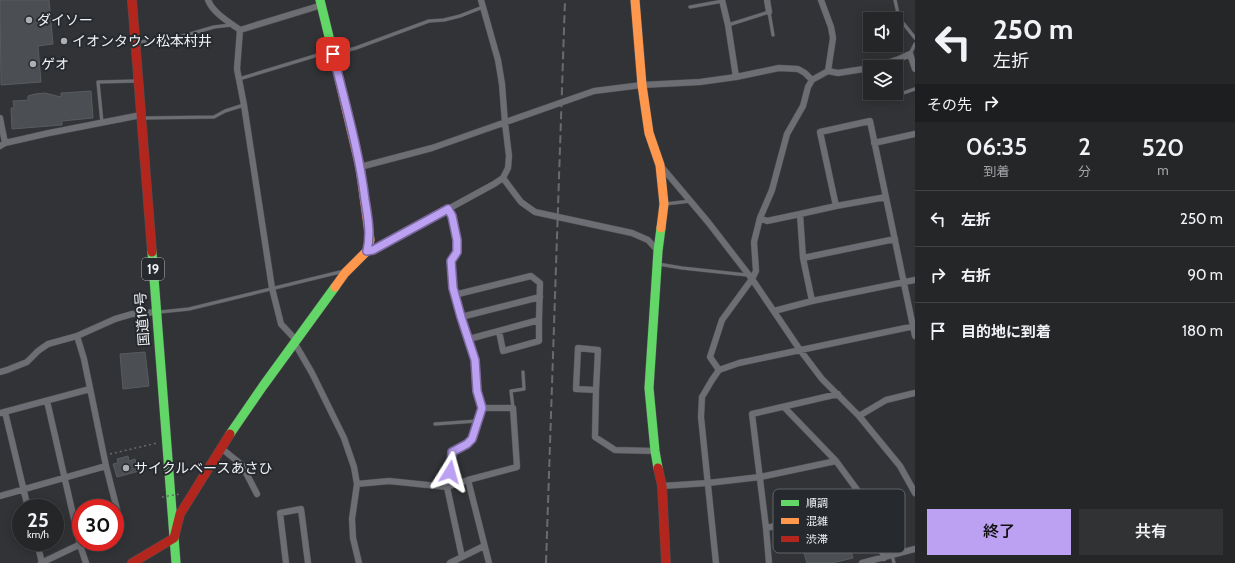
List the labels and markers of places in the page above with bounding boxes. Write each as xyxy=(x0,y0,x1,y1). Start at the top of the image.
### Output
place label: ダイソー xyxy=(37,11,93,29)
marker: ダイソー xyxy=(24,15,34,25)
place label: イオンタウン松本村井 xyxy=(72,32,212,50)
marker: イオンタウン松本村井 xyxy=(59,36,69,46)
pin xyxy=(316,37,350,71)
place label: ゲオ xyxy=(41,55,69,73)
marker: ゲオ xyxy=(28,59,38,69)
place label: サイクルベースあさひ xyxy=(134,459,273,477)
marker: サイクルベースあさひ xyxy=(121,463,131,473)

